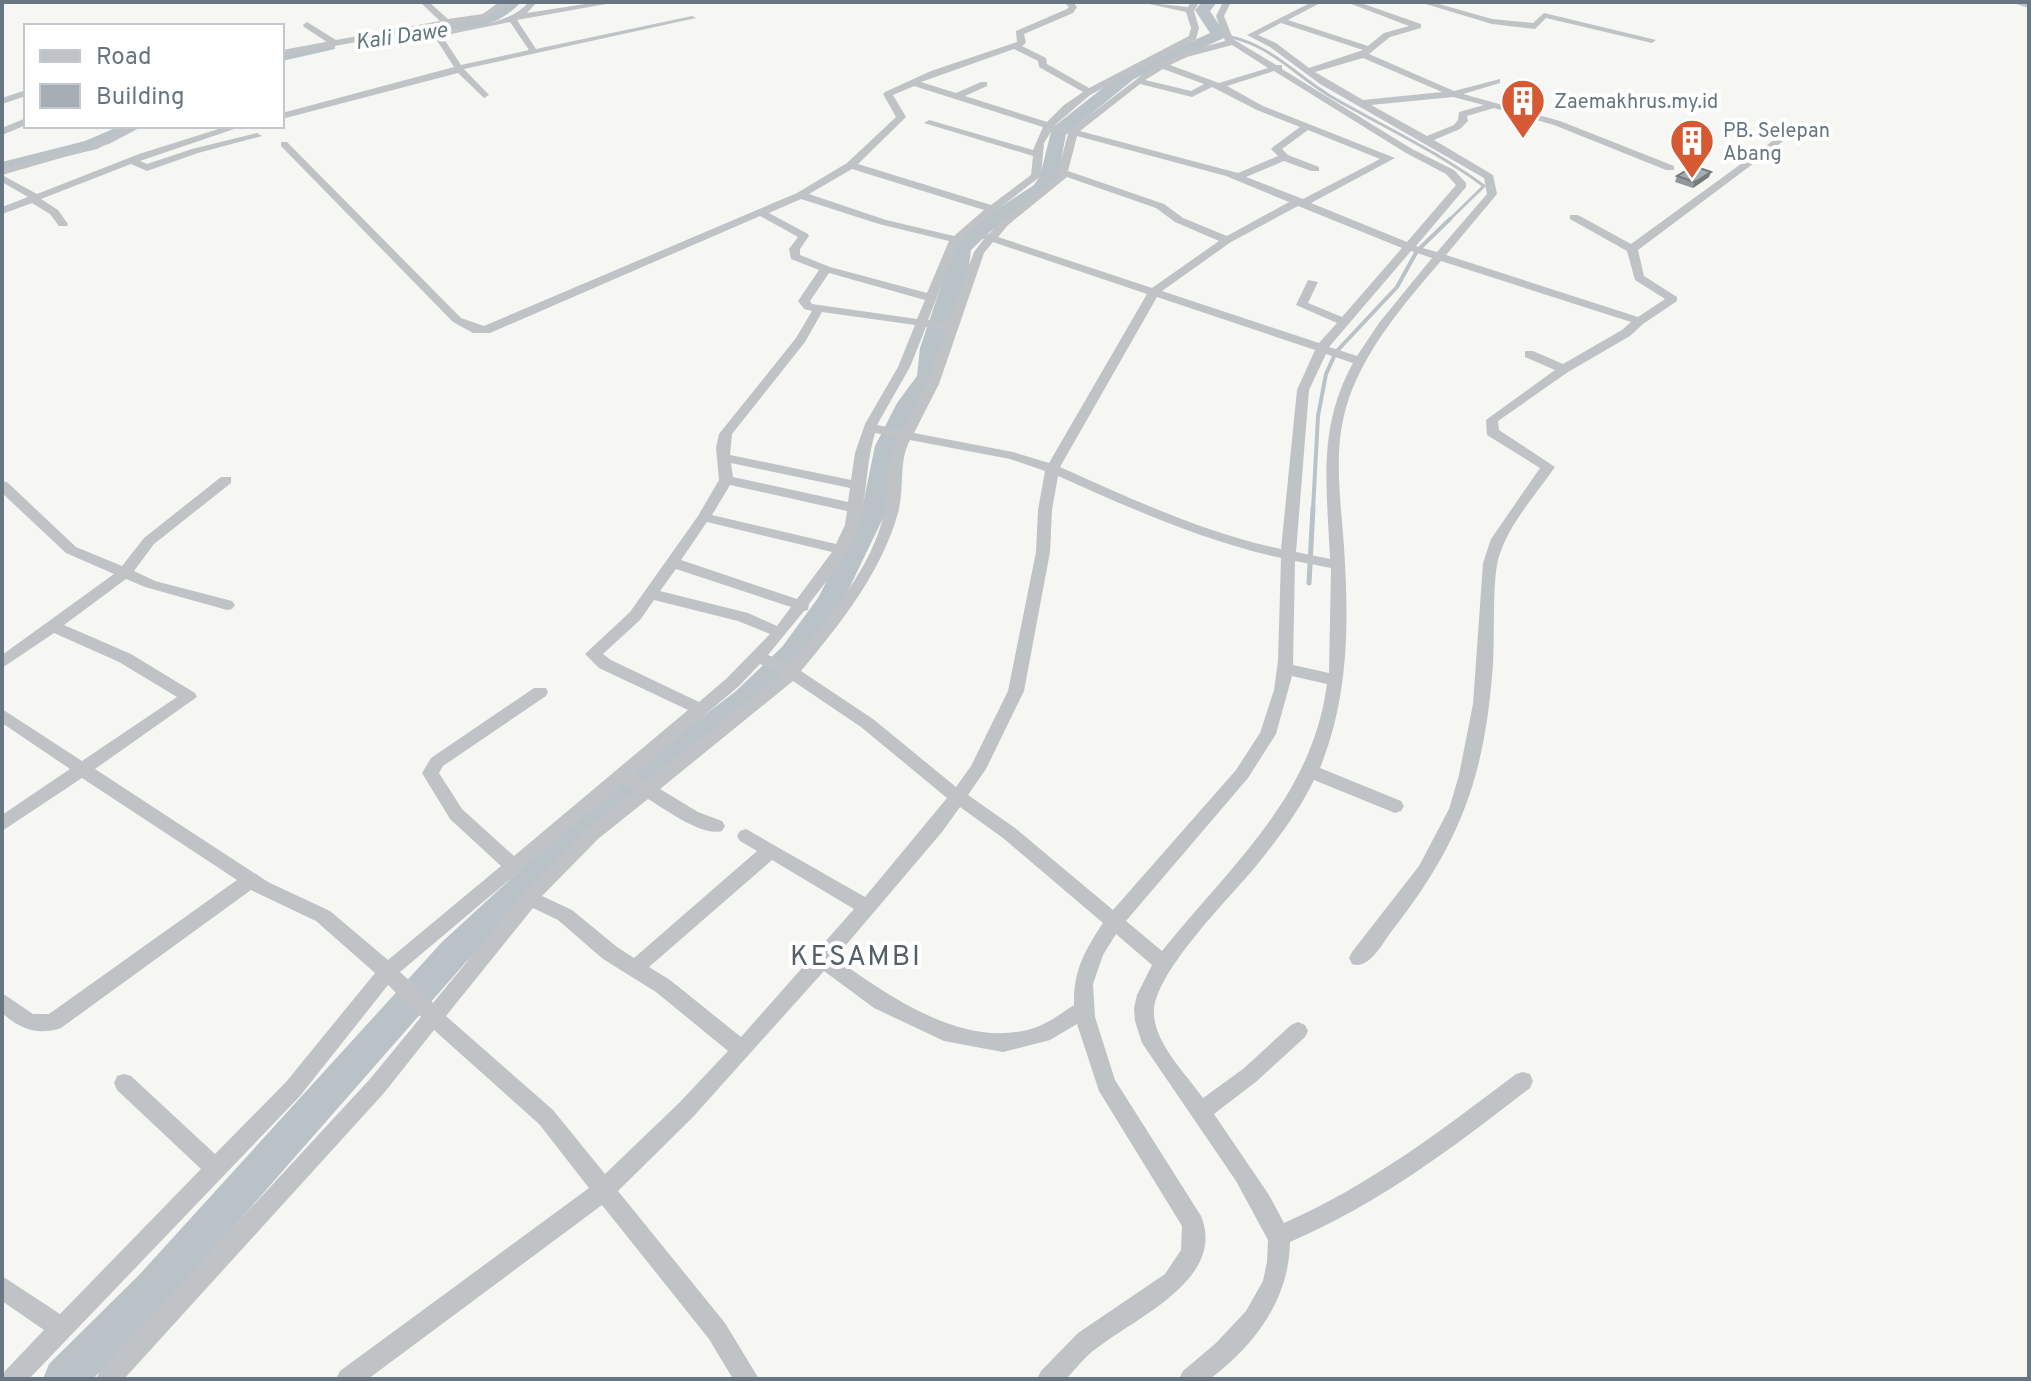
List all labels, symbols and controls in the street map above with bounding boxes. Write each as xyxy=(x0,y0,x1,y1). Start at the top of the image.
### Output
water label: Kali Dawe xyxy=(354,18,450,57)
legend xyxy=(24,24,284,128)
text: Road xyxy=(96,43,152,73)
building icon: Zaemakhrus.my.id xyxy=(1499,77,1547,140)
text: Building xyxy=(96,83,185,113)
place label: Zaemakhrus.my.id xyxy=(1554,90,1718,116)
building icon: PB. Selepan Abang xyxy=(1668,117,1716,180)
place label: PB. Selepan Abang xyxy=(1723,119,1830,168)
district label: KESAMBI xyxy=(790,940,922,976)

